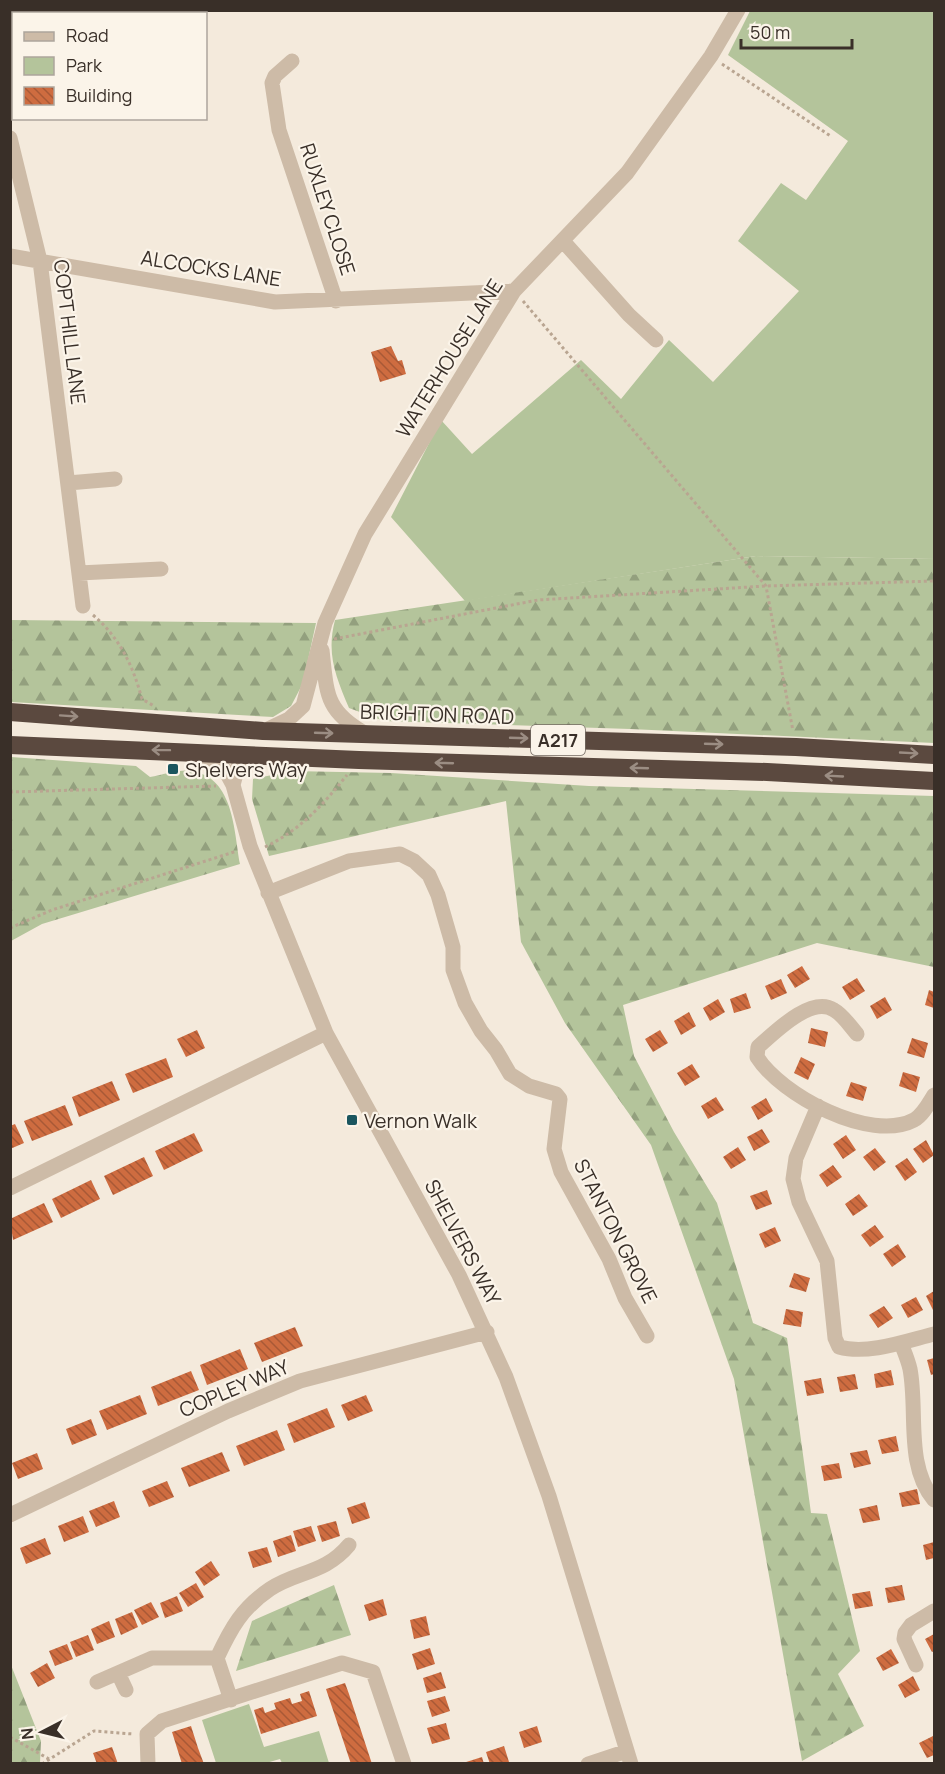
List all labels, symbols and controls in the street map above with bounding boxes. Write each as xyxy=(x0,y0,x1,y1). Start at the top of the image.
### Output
legend xyxy=(12,12,207,120)
scale bar xyxy=(741,12,852,50)
text: 50 m xyxy=(750,20,790,44)
text: Road xyxy=(66,23,109,47)
text: Park xyxy=(66,53,103,77)
text: Building xyxy=(66,83,132,107)
street label: RUXLEY CLOSE xyxy=(294,140,362,278)
street label: ALCOCKS LANE xyxy=(139,244,283,292)
street label: COPT HILL LANE xyxy=(48,258,92,406)
street label: WATERHOUSE LANE xyxy=(389,274,509,442)
street label: BRIGHTON ROAD xyxy=(359,698,515,730)
one-way arrow xyxy=(58,711,78,722)
road number: A217 xyxy=(531,725,585,755)
one-way arrow xyxy=(314,727,334,739)
one-way arrow xyxy=(509,733,529,744)
one-way arrow xyxy=(704,739,724,750)
one-way arrow xyxy=(152,745,172,756)
one-way arrow xyxy=(898,748,918,759)
place label: Shelvers Way xyxy=(185,756,308,783)
one-way arrow xyxy=(435,757,455,768)
marker: Shelvers Way xyxy=(166,762,180,776)
one-way arrow xyxy=(630,763,650,774)
one-way arrow xyxy=(825,770,845,781)
place label: Vernon Walk xyxy=(364,1107,478,1134)
marker: Vernon Walk xyxy=(345,1113,359,1127)
street label: STANTON GROVE xyxy=(568,1154,664,1308)
street label: SHELVERS WAY xyxy=(419,1175,508,1310)
street label: COPLEY WAY xyxy=(175,1352,294,1423)
north arrow xyxy=(12,1702,72,1762)
text: N xyxy=(15,1727,39,1741)

